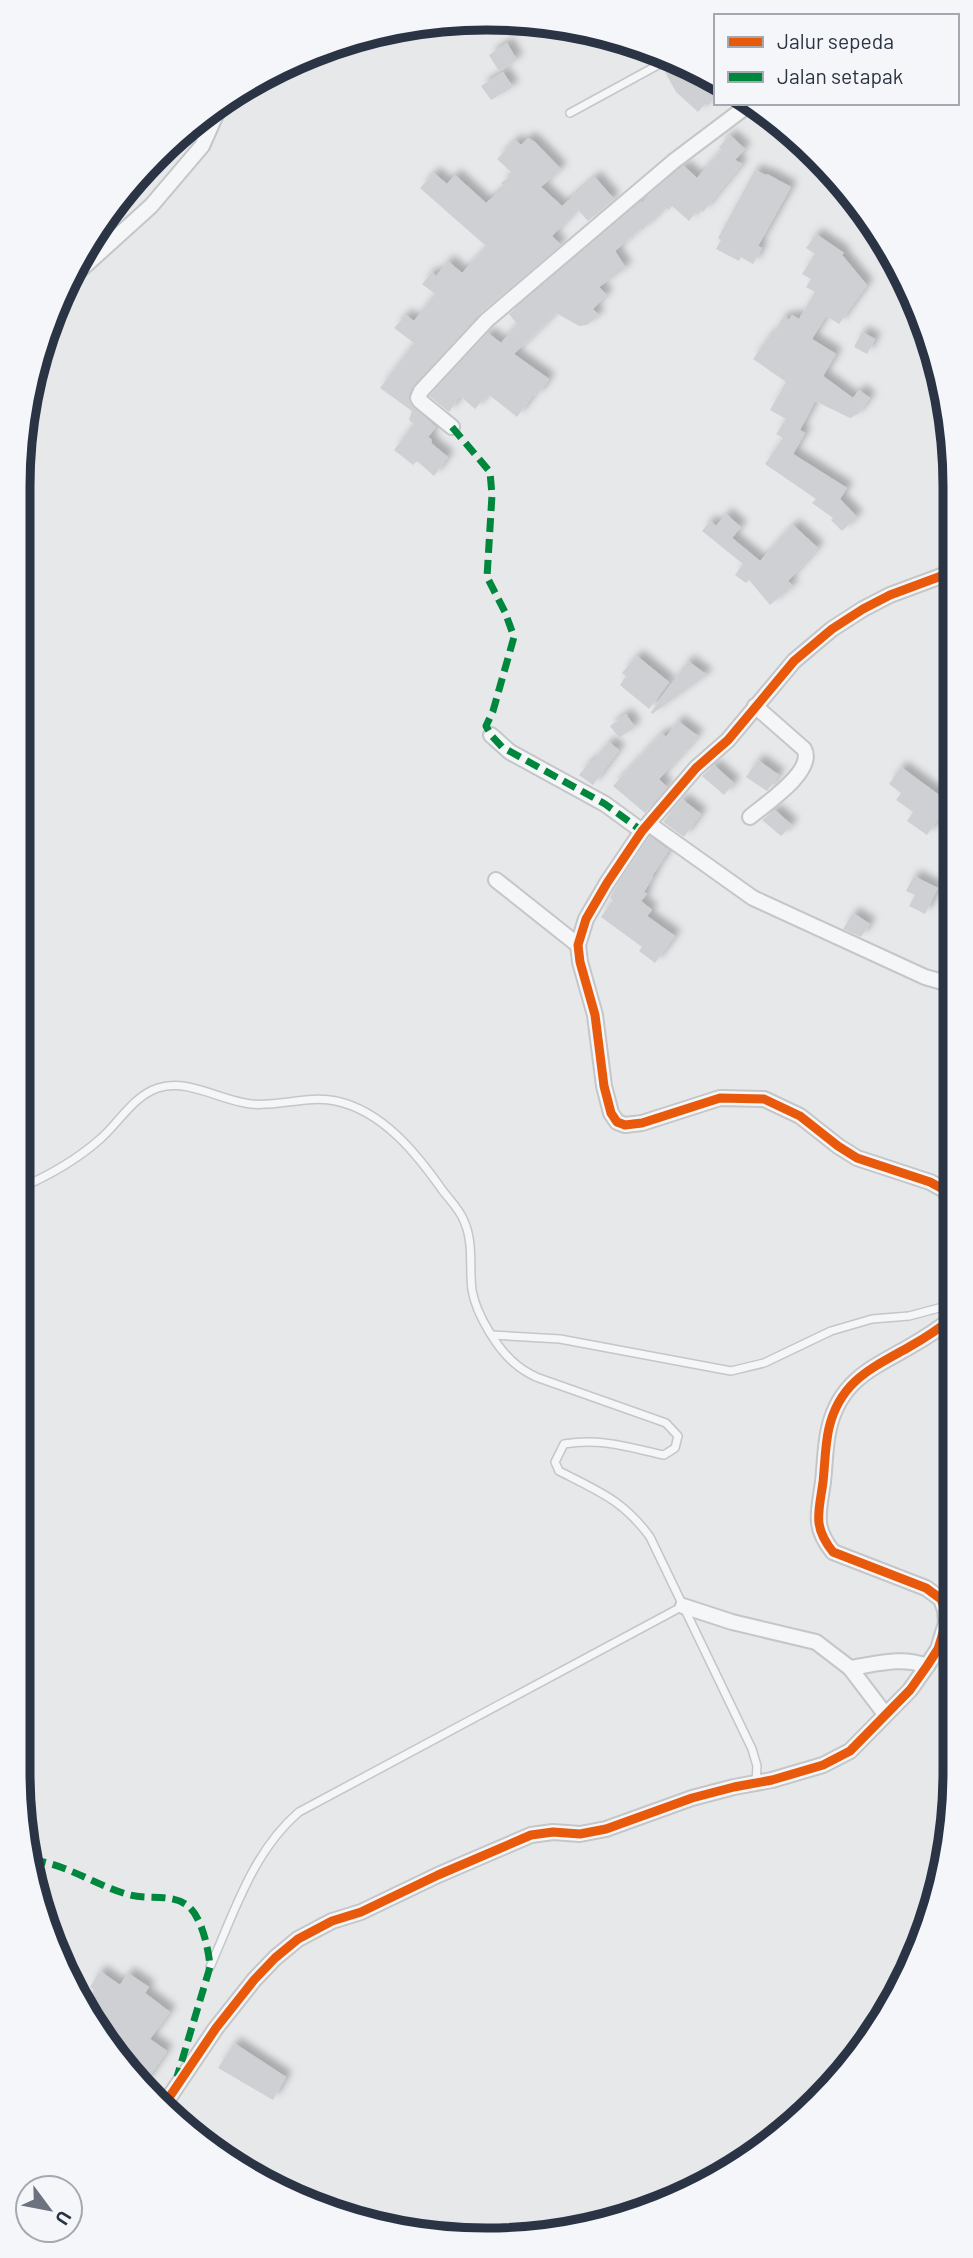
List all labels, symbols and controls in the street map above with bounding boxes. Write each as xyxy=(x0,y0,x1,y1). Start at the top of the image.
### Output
legend xyxy=(714,14,959,105)
text: Jalur sepeda xyxy=(777,28,894,53)
text: Jalan setapak xyxy=(777,63,903,88)
north arrow xyxy=(14,2174,84,2244)
text: U xyxy=(51,2207,77,2229)

